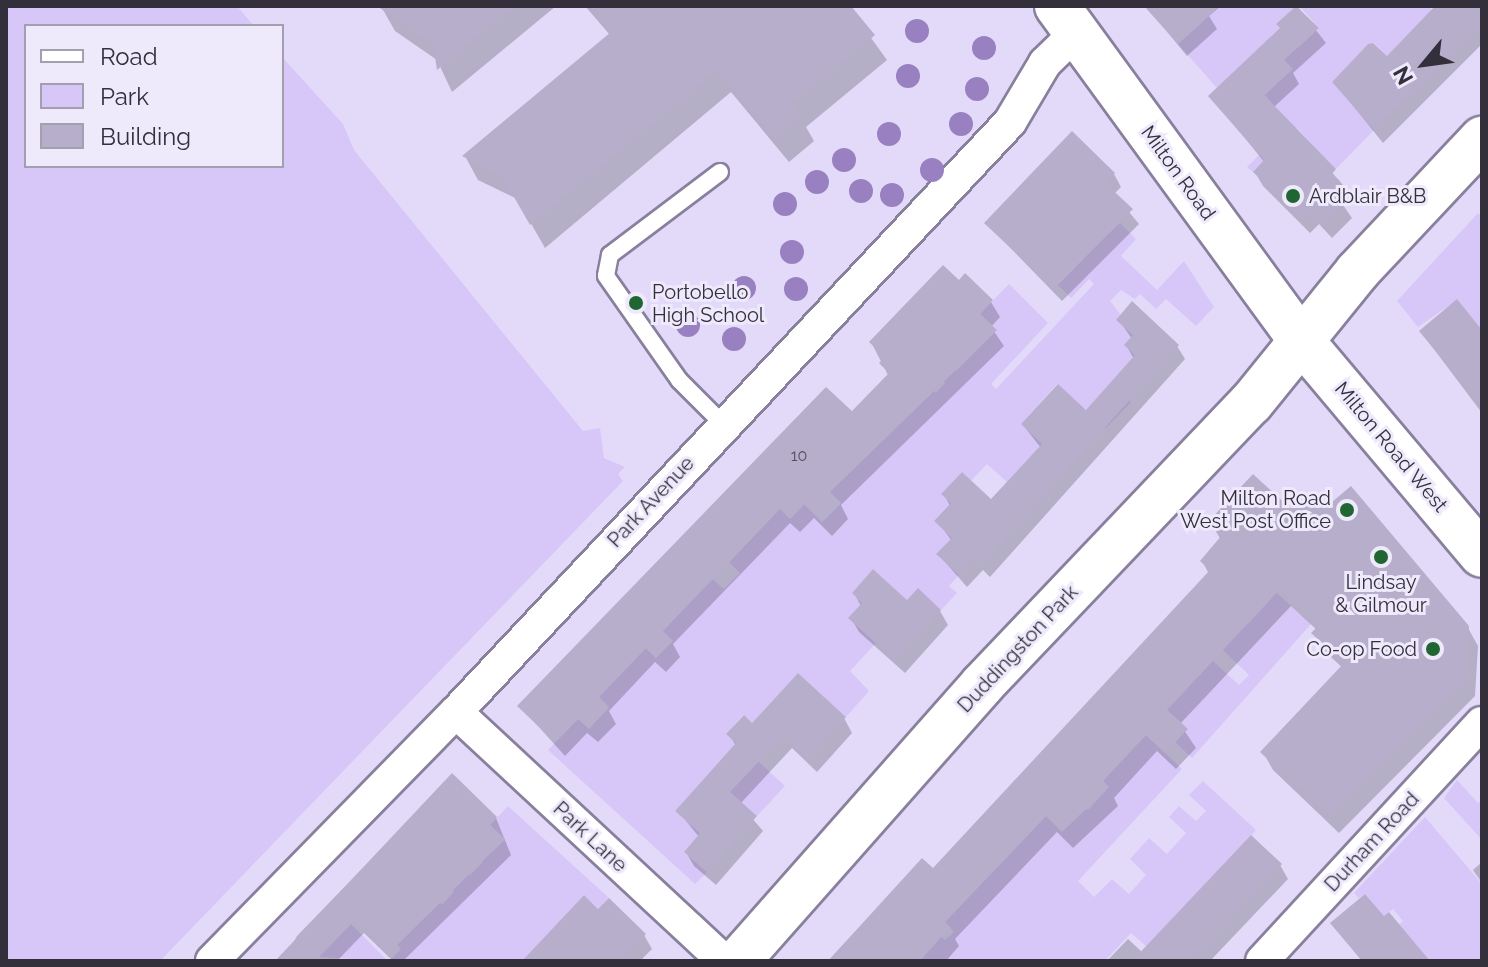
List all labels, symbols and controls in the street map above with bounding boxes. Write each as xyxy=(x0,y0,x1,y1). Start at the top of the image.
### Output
legend xyxy=(24,24,284,168)
north arrow xyxy=(1384,24,1464,104)
text: Road xyxy=(100,42,158,71)
text: N xyxy=(1388,62,1418,89)
text: Park xyxy=(100,82,149,111)
street label: Milton Road xyxy=(1136,121,1220,225)
text: Building xyxy=(100,122,191,151)
place label: Ardblair B&B xyxy=(1309,184,1427,208)
marker: Ardblair B&B xyxy=(1284,187,1302,205)
place label: Portobello High School xyxy=(652,280,764,327)
marker: Portobello High School xyxy=(627,294,645,312)
street label: Milton Road West xyxy=(1329,377,1453,517)
house number: 10 xyxy=(791,446,807,466)
street label: Park Avenue xyxy=(603,451,699,553)
place label: Milton Road West Post Office xyxy=(1180,486,1331,533)
marker: Milton Road West Post Office xyxy=(1338,501,1356,519)
marker: Lindsay & Gilmour xyxy=(1372,548,1390,566)
place label: Lindsay & Gilmour xyxy=(1335,570,1427,617)
street label: Duddingston Park xyxy=(953,580,1083,718)
place label: Co-op Food xyxy=(1306,637,1417,661)
marker: Co-op Food xyxy=(1424,640,1442,658)
street label: Durham Road xyxy=(1320,787,1424,897)
street label: Park Lane xyxy=(548,797,632,877)

